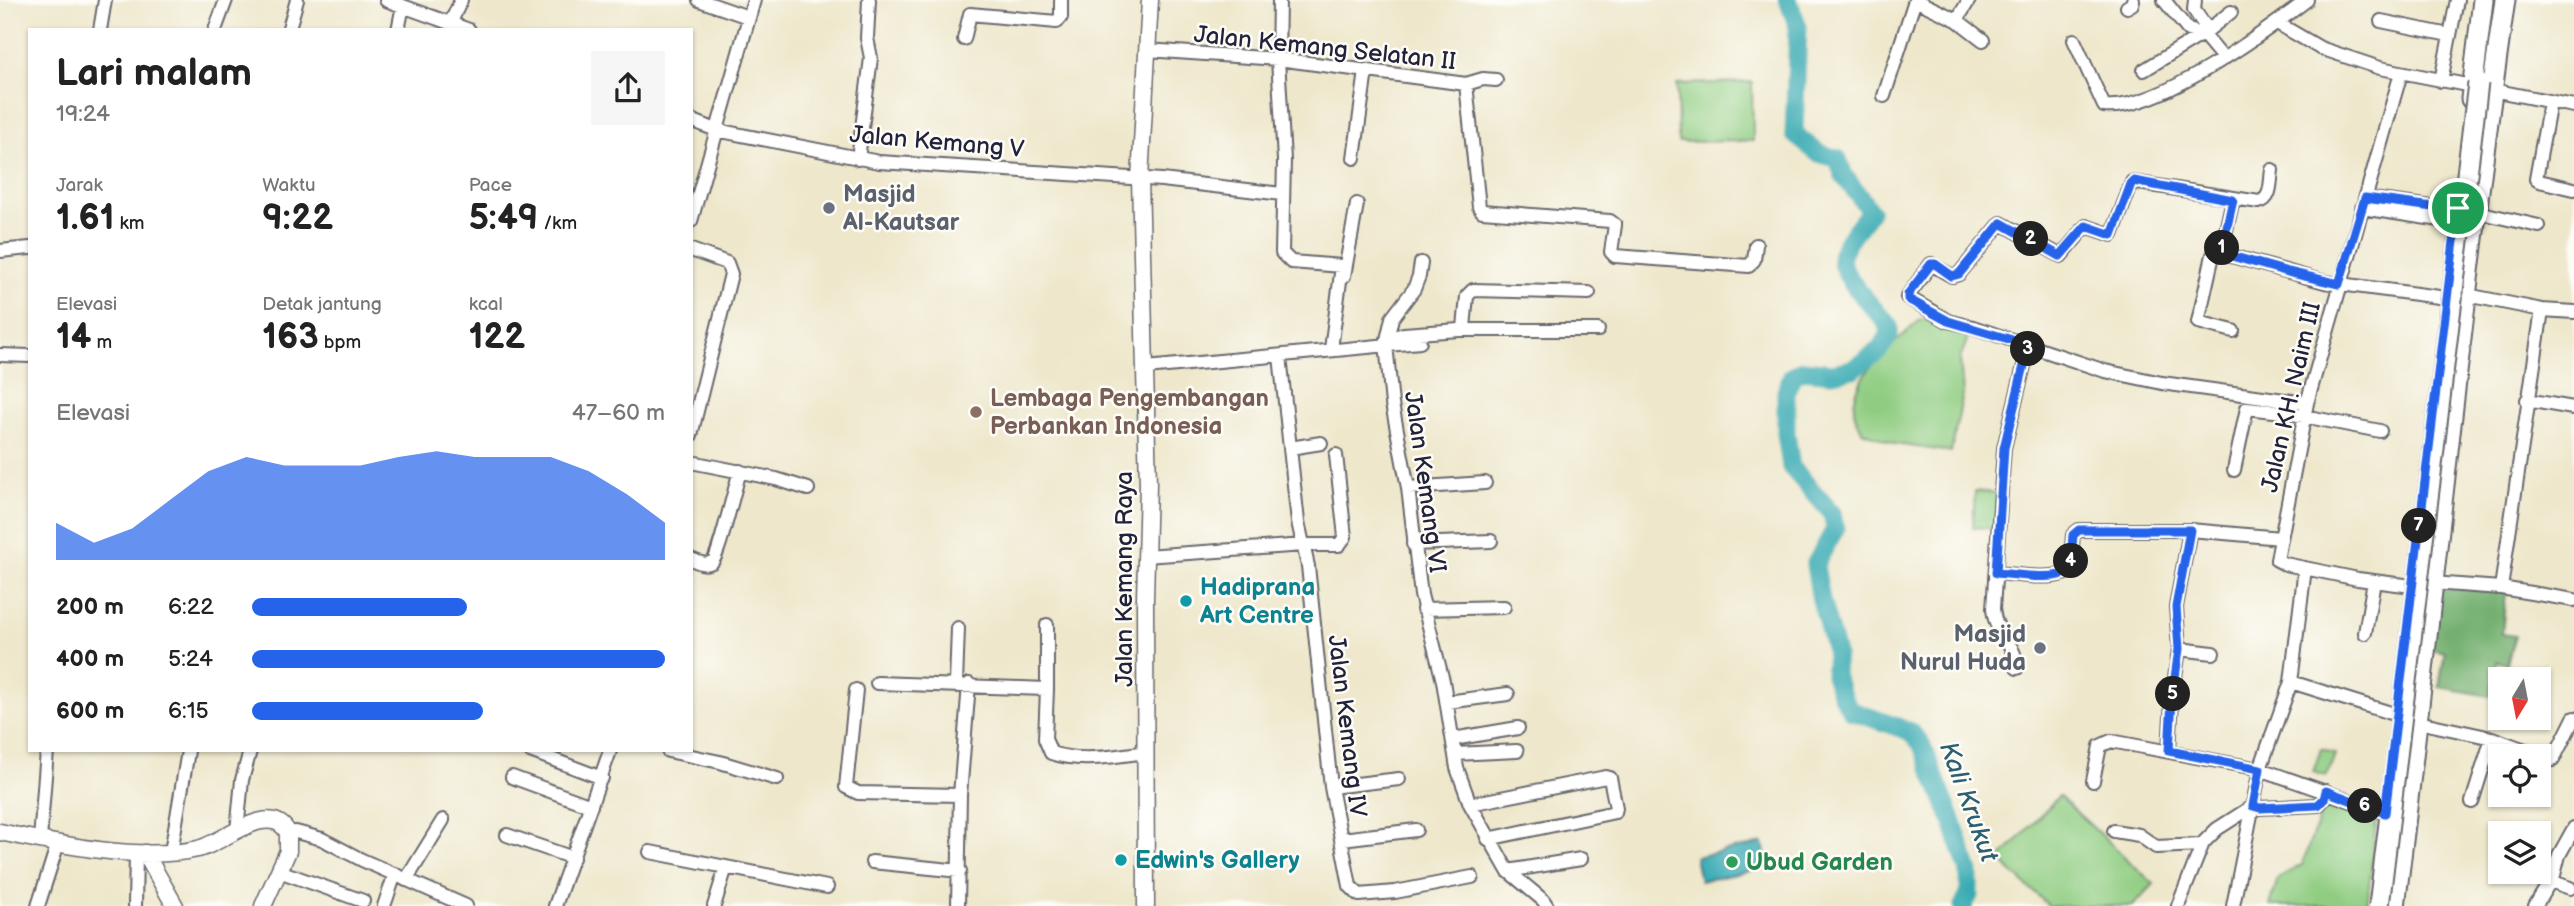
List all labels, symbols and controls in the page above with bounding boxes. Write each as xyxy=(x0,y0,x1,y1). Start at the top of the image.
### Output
street label: Jalan Kemang Selatan II xyxy=(1193,20,1457,76)
text: Lari malam xyxy=(56,51,252,96)
button: share xyxy=(591,51,665,125)
text: 19:24 xyxy=(56,100,110,128)
street label: Jalan Kemang V xyxy=(848,120,1026,164)
text: Jarak xyxy=(56,174,103,197)
text: Waktu xyxy=(262,174,316,197)
text: Pace xyxy=(469,174,512,197)
pin xyxy=(2428,178,2488,238)
place label: Masjid Al-Kautsar xyxy=(842,180,960,237)
icon: arrive xyxy=(2439,189,2477,227)
text: 1.61 xyxy=(56,197,114,240)
text: 9:22 xyxy=(262,197,333,240)
text: 5:49 xyxy=(469,197,538,240)
marker: Masjid Al-Kautsar xyxy=(821,200,837,216)
text: km xyxy=(114,212,145,235)
text: /km xyxy=(538,212,577,235)
pin: 2 xyxy=(2014,222,2048,256)
text: 2 xyxy=(2025,227,2036,250)
pin: 1 xyxy=(2204,230,2240,266)
text: 1 xyxy=(2218,236,2226,259)
text: Elevasi xyxy=(56,293,117,316)
text: Detak jantung xyxy=(262,293,382,316)
text: kcal xyxy=(469,293,503,316)
street label: Jalan KH. Naim III xyxy=(2255,299,2327,495)
text: 14 xyxy=(56,316,91,359)
text: 163 xyxy=(262,316,319,359)
text: 122 xyxy=(469,316,525,359)
text: m xyxy=(91,331,112,354)
text: bpm xyxy=(319,331,361,354)
pin: 3 xyxy=(2010,332,2046,366)
text: 3 xyxy=(2022,337,2033,360)
place label: Lembaga Pengembangan Perbankan Indonesia xyxy=(990,384,1269,441)
street label: Jalan Kemang VI xyxy=(1398,390,1452,574)
text: Elevasi xyxy=(56,399,130,427)
text: 47–60 m xyxy=(572,399,665,427)
marker: Lembaga Pengembangan Perbankan Indonesia xyxy=(968,404,984,420)
street label: Jalan Kemang Raya xyxy=(1110,471,1139,687)
pin: 7 xyxy=(2402,508,2436,544)
text: 7 xyxy=(2413,514,2424,537)
pin: 4 xyxy=(2054,544,2088,578)
text: 4 xyxy=(2065,549,2076,572)
place label: Hadiprana Art Centre xyxy=(1199,573,1315,630)
text: 200 m xyxy=(56,593,124,621)
text: 6:22 xyxy=(168,593,214,621)
marker: Hadiprana Art Centre xyxy=(1178,593,1194,609)
place label: Masjid Nurul Huda xyxy=(1900,620,2026,677)
street label: Jalan Kemang IV xyxy=(1321,633,1373,819)
marker: Masjid Nurul Huda xyxy=(2032,640,2048,656)
text: 400 m xyxy=(56,645,124,673)
text: 5:24 xyxy=(168,645,213,673)
north arrow xyxy=(2488,667,2552,730)
map controls xyxy=(2488,667,2551,884)
pin: 5 xyxy=(2156,676,2190,712)
text: 5 xyxy=(2167,682,2178,705)
text: 600 m xyxy=(56,697,124,725)
text: 6:15 xyxy=(168,697,209,725)
water label: Kali Krukut xyxy=(1932,738,2004,867)
button: locate xyxy=(2488,744,2551,807)
pin: 6 xyxy=(2348,788,2382,824)
text: 6 xyxy=(2359,794,2370,817)
button: layers xyxy=(2488,821,2551,884)
place label: Edwin's Gallery xyxy=(1135,846,1299,875)
place label: Ubud Garden xyxy=(1746,848,1893,877)
marker: Edwin's Gallery xyxy=(1113,852,1129,868)
marker: Ubud Garden xyxy=(1724,854,1740,870)

